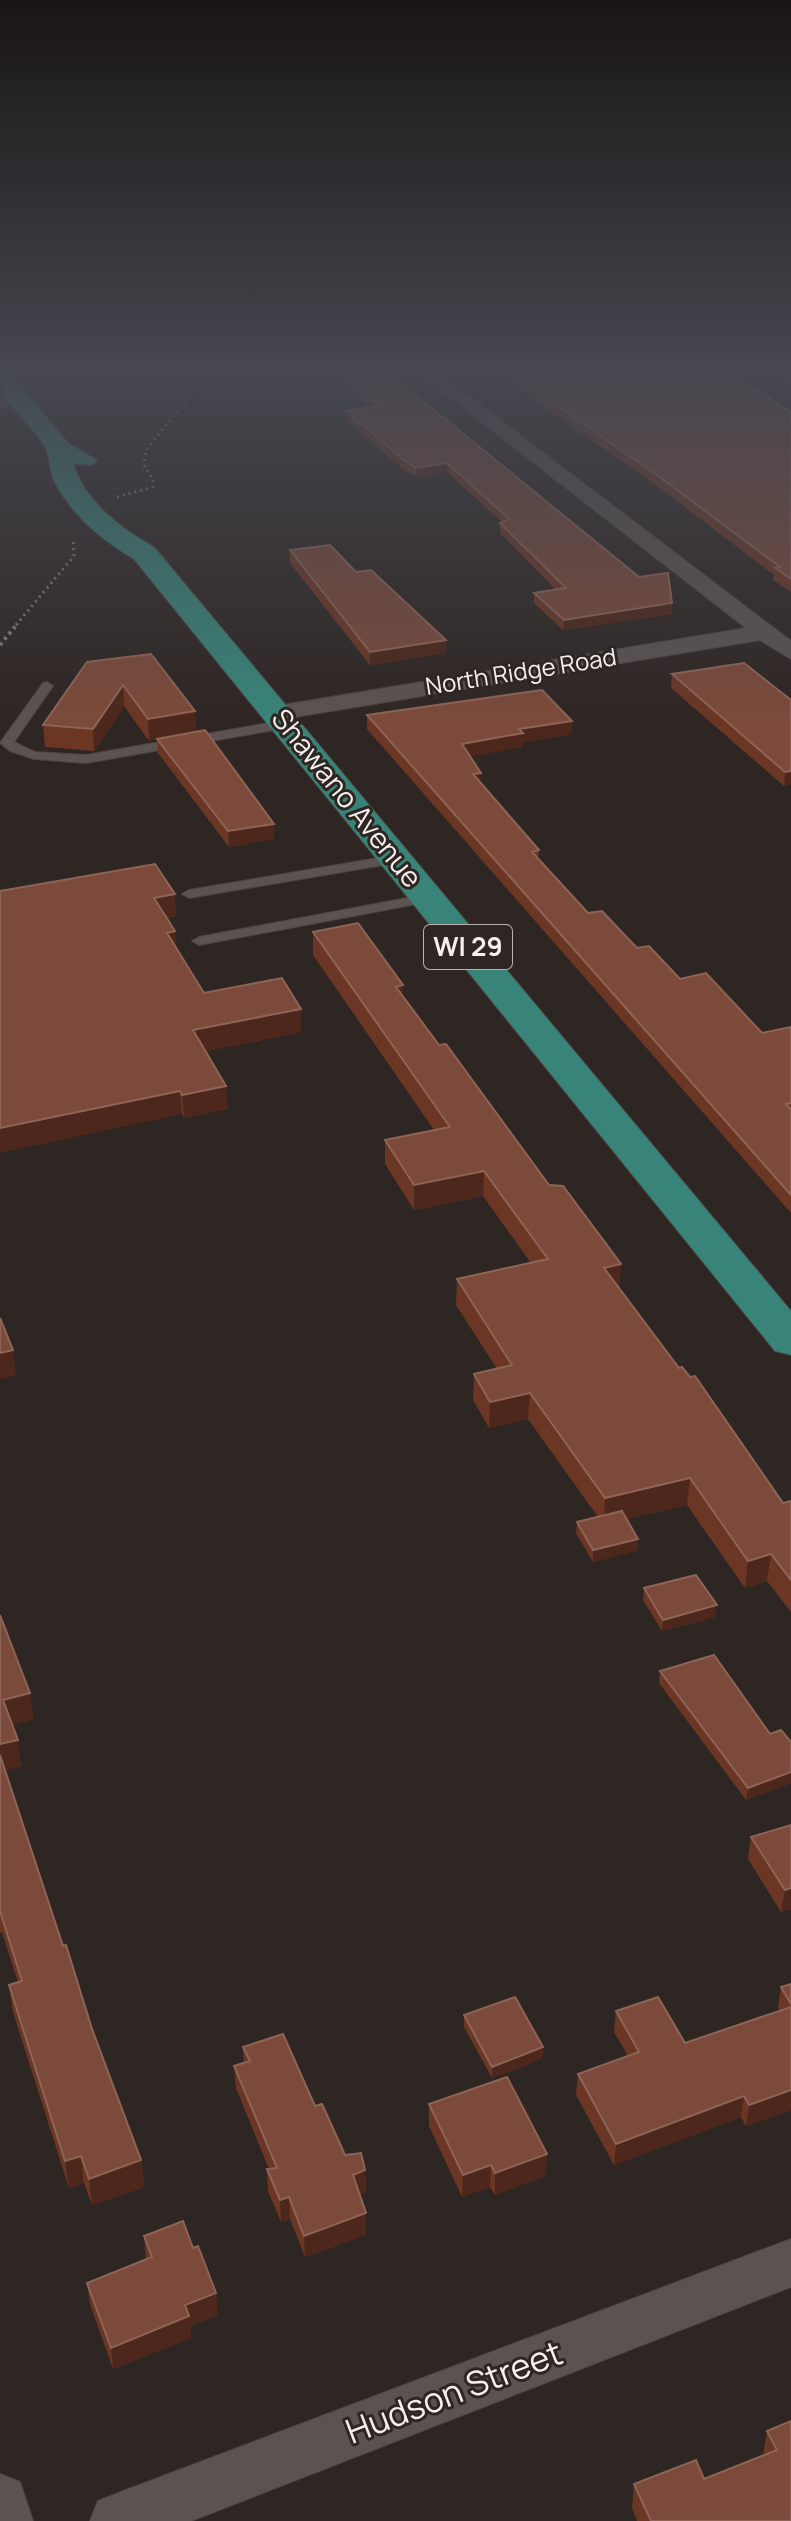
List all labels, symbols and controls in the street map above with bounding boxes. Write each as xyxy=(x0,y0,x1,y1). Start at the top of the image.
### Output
street label: North Ridge Road xyxy=(423,639,619,702)
street label: Shawano Avenue xyxy=(264,700,432,895)
road number: WI 29 xyxy=(424,925,512,969)
street label: Hudson Street xyxy=(339,2329,569,2453)

